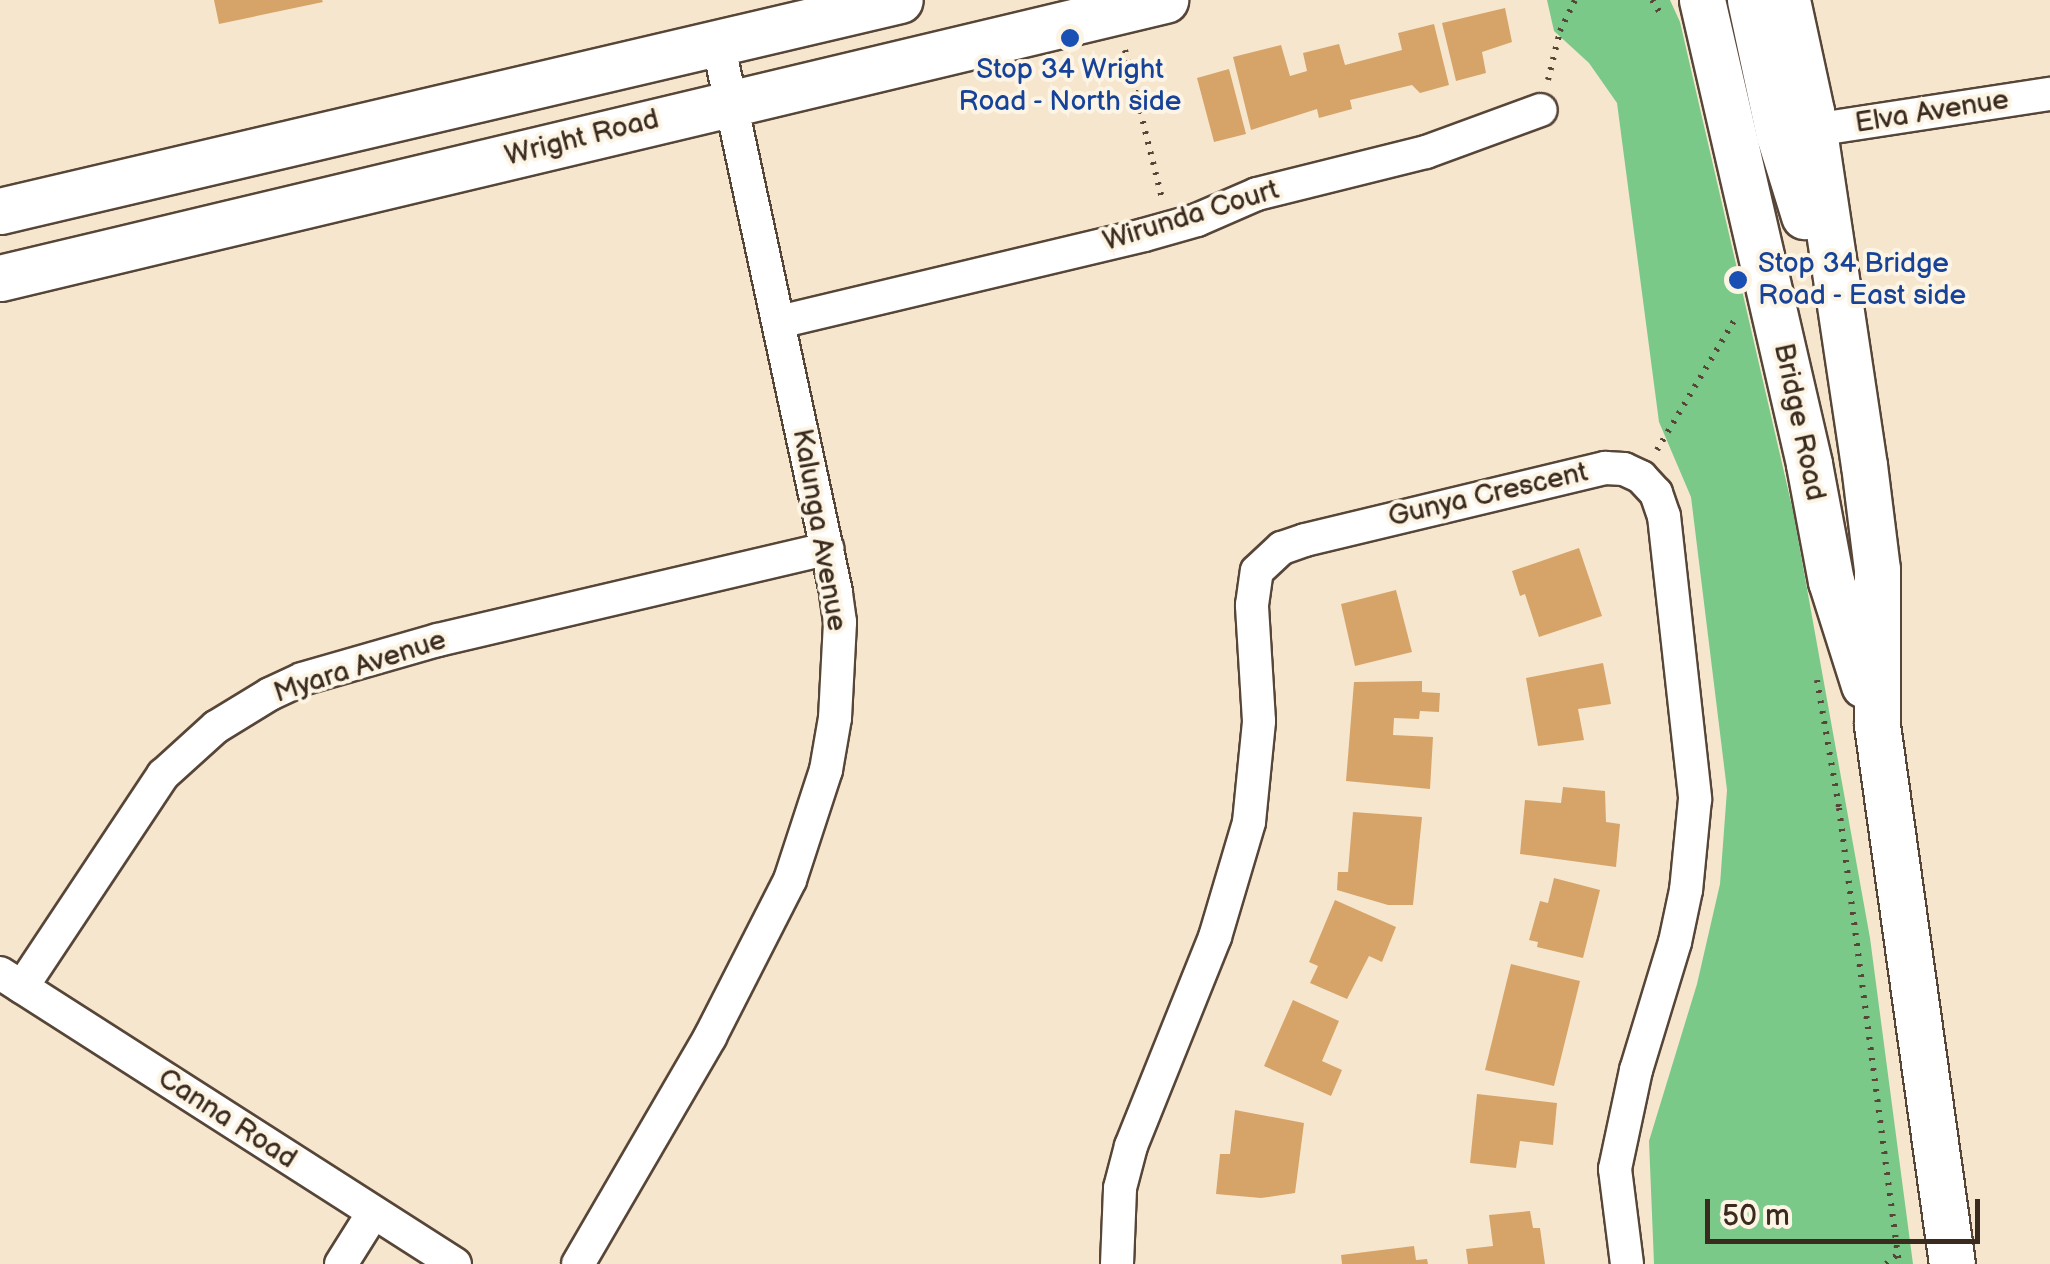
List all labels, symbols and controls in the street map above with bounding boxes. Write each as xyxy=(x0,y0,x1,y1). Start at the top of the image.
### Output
marker: Stop 34 Wright Road - North side xyxy=(1059,27,1081,49)
place label: Stop 34 Wright Road - North side xyxy=(957,53,1183,119)
street label: Elva Avenue xyxy=(1853,83,2011,141)
street label: Wright Road xyxy=(501,103,663,173)
street label: Wirunda Court xyxy=(1099,173,1283,259)
place label: Stop 34 Bridge Road - East side xyxy=(1758,247,1968,313)
marker: Stop 34 Bridge Road - East side xyxy=(1727,269,1749,291)
street label: Bridge Road xyxy=(1766,340,1832,504)
street label: Kalunga Avenue xyxy=(785,426,853,634)
street label: Gunya Crescent xyxy=(1385,456,1591,534)
street label: Myara Avenue xyxy=(270,623,450,711)
street label: Canna Road xyxy=(151,1062,303,1176)
scale bar xyxy=(1710,1179,1985,1241)
text: 50 m xyxy=(1722,1198,1790,1234)

